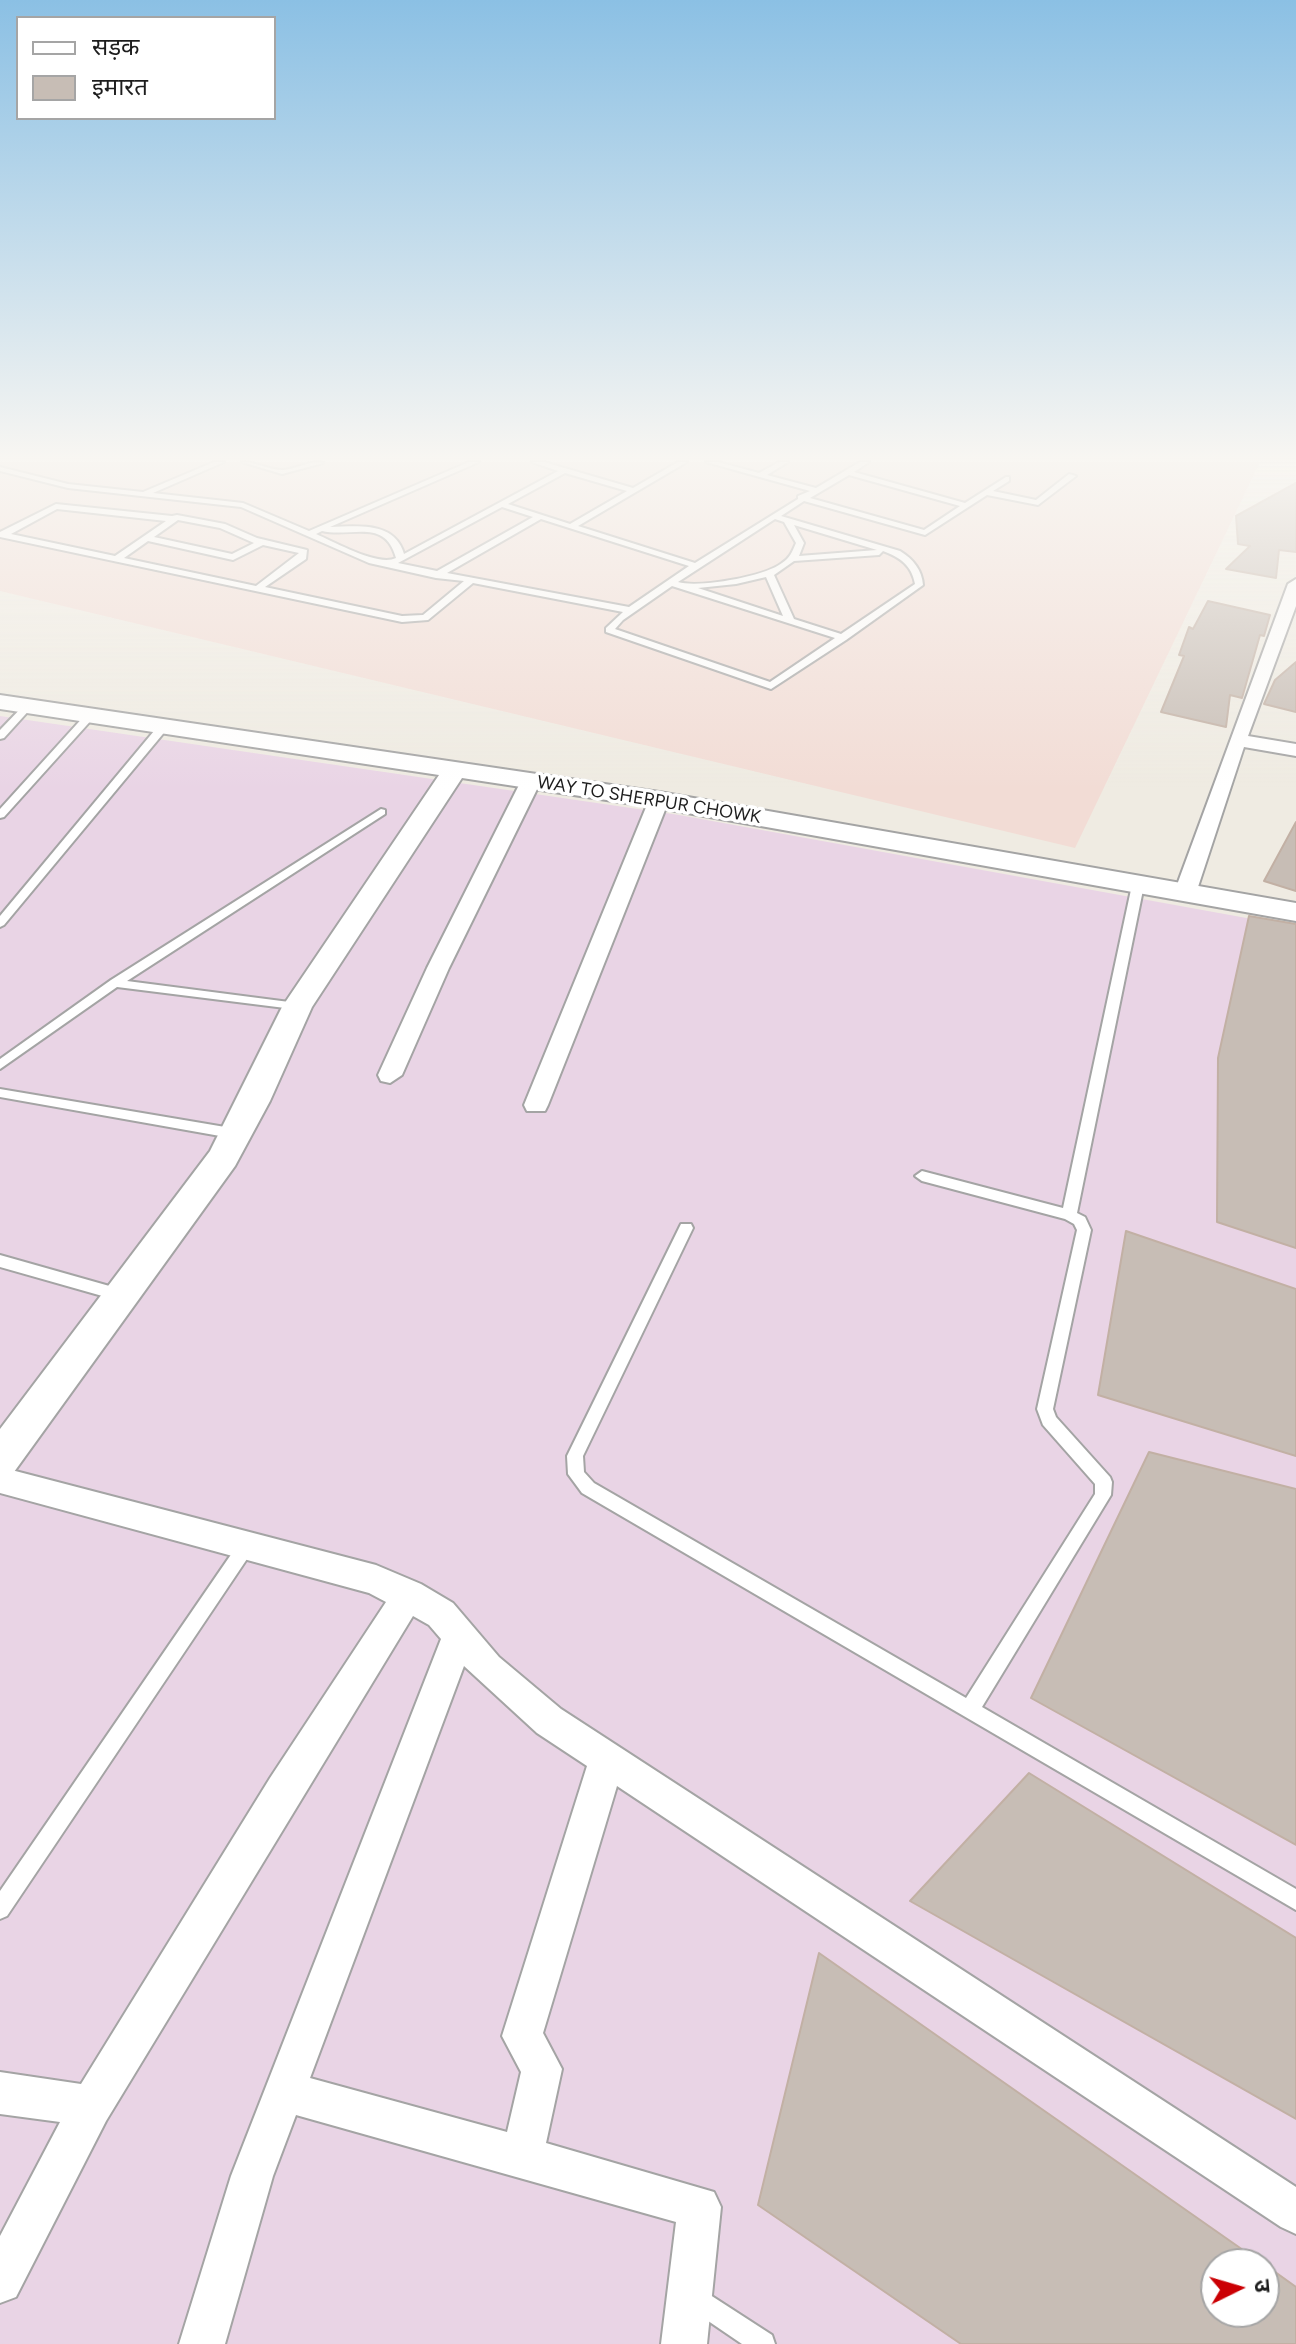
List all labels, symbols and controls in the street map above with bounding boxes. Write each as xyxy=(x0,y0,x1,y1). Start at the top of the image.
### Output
legend xyxy=(16,16,276,120)
text: सड़क xyxy=(92,32,140,61)
text: इमारत xyxy=(92,72,148,101)
street label: WAY TO SHERPUR CHOWK xyxy=(536,772,762,828)
north arrow xyxy=(1200,2248,1280,2328)
text: उ xyxy=(1248,2278,1276,2294)

